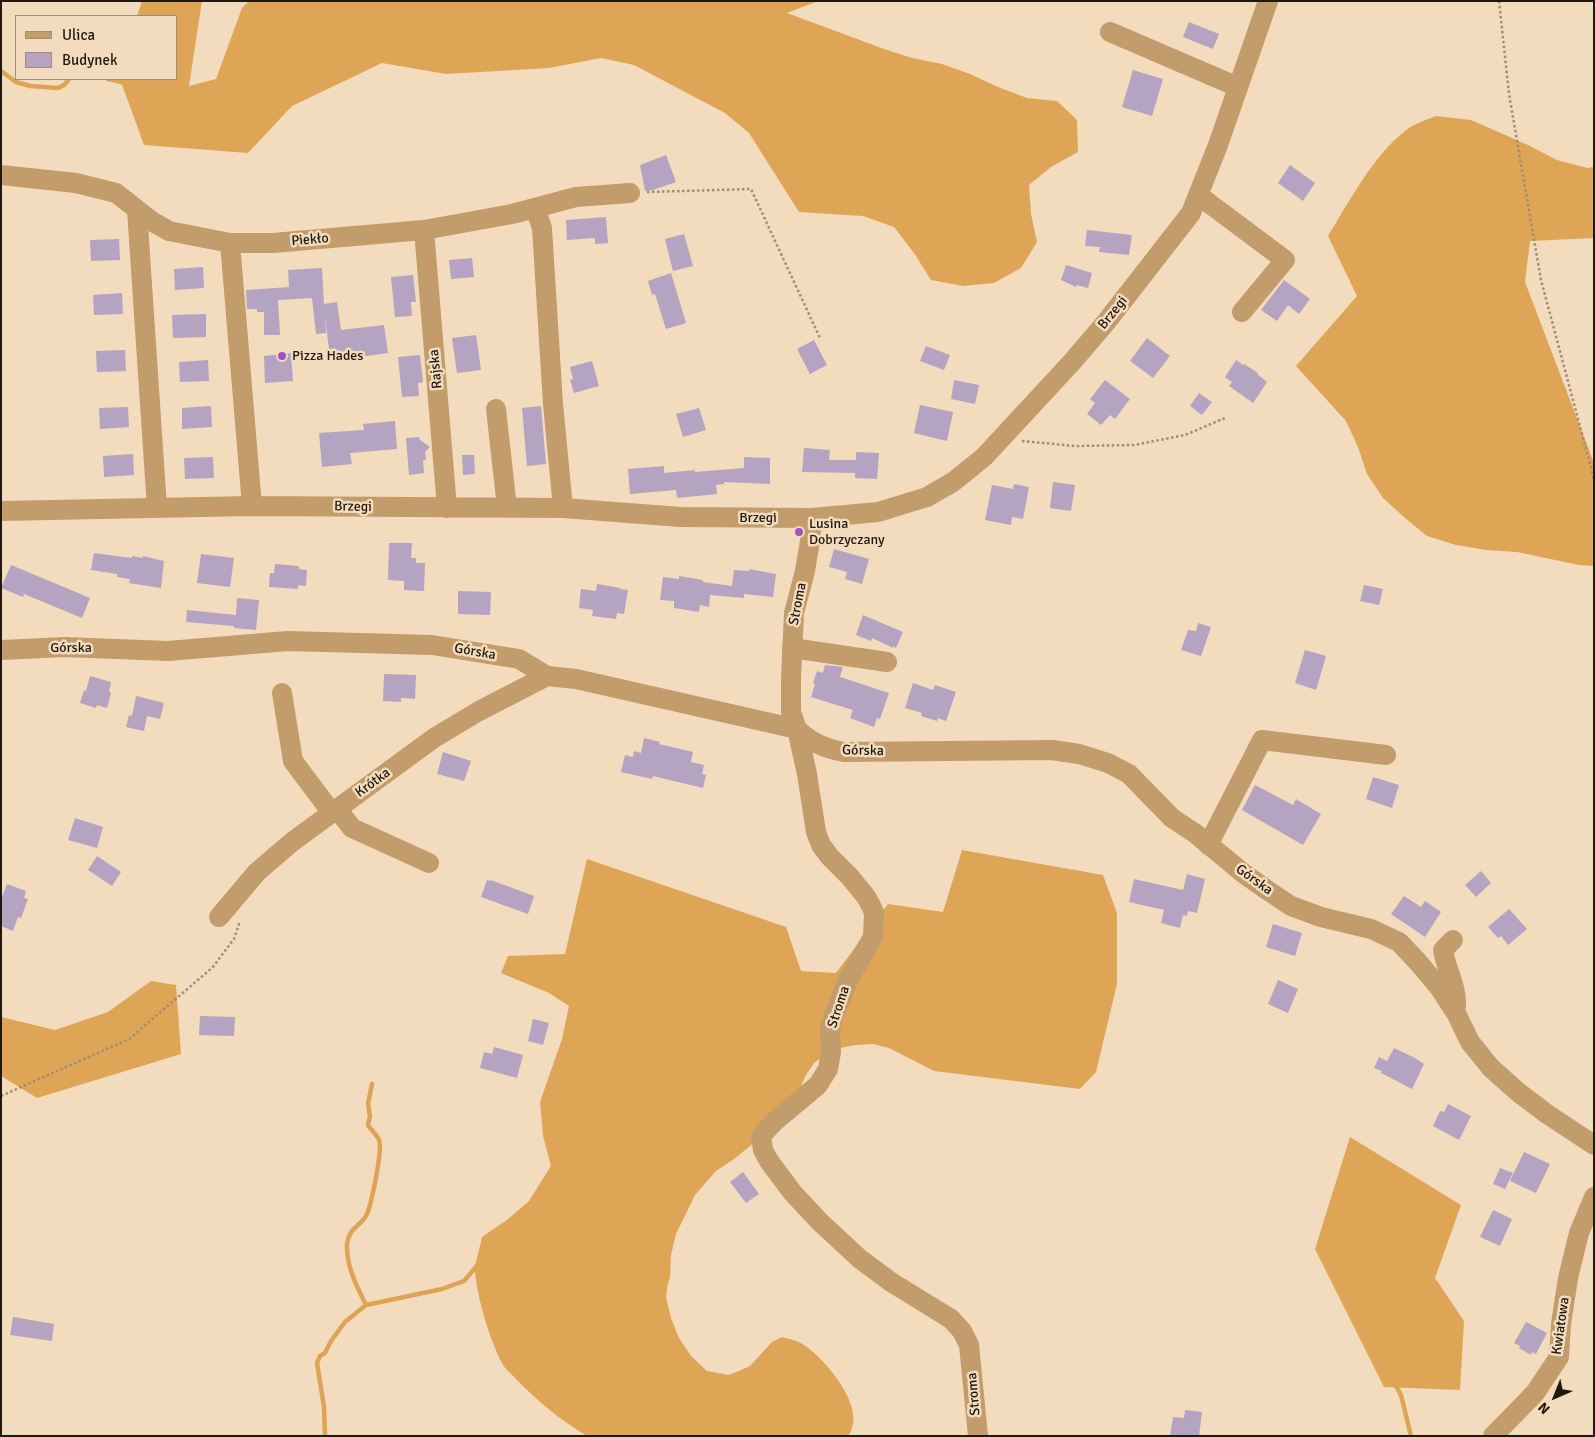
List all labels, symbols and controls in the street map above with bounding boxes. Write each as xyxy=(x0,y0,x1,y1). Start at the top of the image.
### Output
legend xyxy=(15,15,178,80)
text: Ulica xyxy=(62,26,95,44)
text: Budynek xyxy=(62,51,117,69)
street label: Piekło xyxy=(291,230,329,250)
street label: Brzegi xyxy=(1095,293,1131,333)
place label: Pizza Hades xyxy=(292,348,363,364)
street label: Rajska xyxy=(426,349,446,389)
marker: Pizza Hades xyxy=(276,350,288,362)
street label: Brzegi xyxy=(334,498,372,516)
street label: Brzegi xyxy=(739,510,777,526)
place label: Lusina Dobrzyczany xyxy=(809,516,885,548)
marker: Lusina Dobrzyczany xyxy=(793,526,805,538)
street label: Stroma xyxy=(786,581,810,627)
street label: Górska xyxy=(50,640,92,656)
street label: Górska xyxy=(453,640,497,664)
street label: Górska xyxy=(842,742,884,760)
street label: Krótka xyxy=(352,765,394,801)
street label: Górska xyxy=(1232,861,1276,899)
street label: Stroma xyxy=(824,984,854,1030)
street label: Kwiatowa xyxy=(1549,1296,1573,1356)
street label: Stroma xyxy=(964,1372,984,1416)
north arrow xyxy=(1530,1372,1580,1422)
text: N xyxy=(1535,1399,1554,1418)

